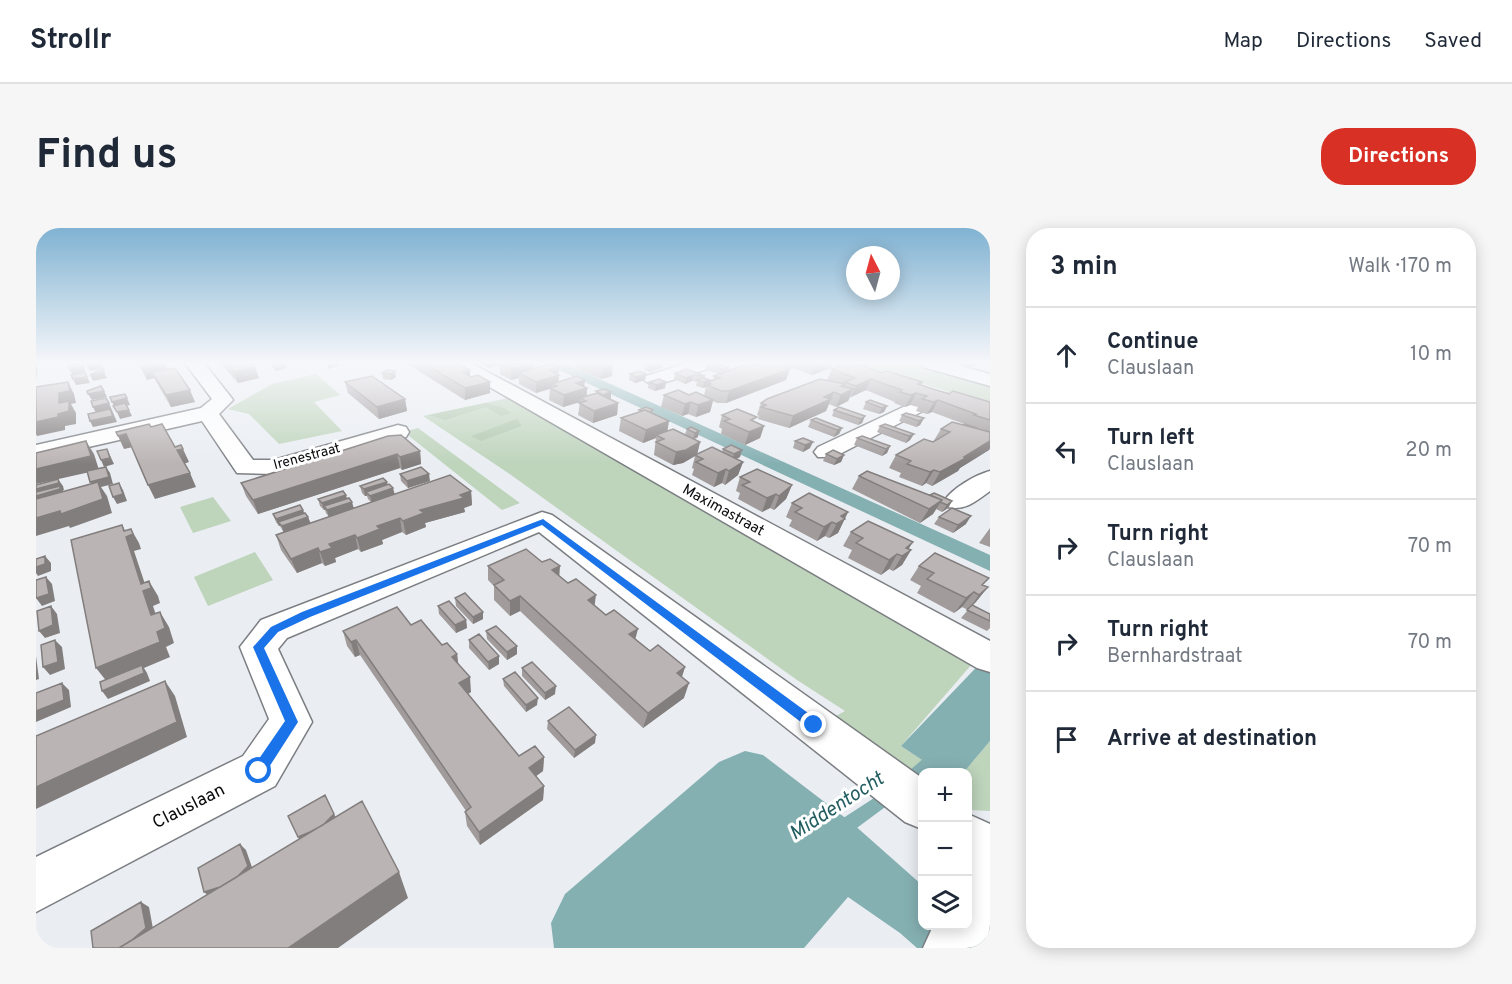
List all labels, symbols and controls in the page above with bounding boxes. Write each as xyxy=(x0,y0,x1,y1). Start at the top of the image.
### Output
text: Strollr xyxy=(30,23,112,59)
text: Map xyxy=(1223,28,1263,55)
text: Directions xyxy=(1296,28,1391,55)
text: Saved xyxy=(1424,28,1482,55)
button: Directions xyxy=(1321,128,1476,185)
text: Find us xyxy=(36,130,177,183)
north arrow xyxy=(846,246,900,300)
text: 3 min xyxy=(1050,251,1118,284)
text: Walk · 170 m xyxy=(1348,254,1452,280)
text: Continue xyxy=(1107,329,1198,356)
icon: ahead xyxy=(1050,339,1083,372)
text: 10 m xyxy=(1410,342,1452,368)
text: Clauslaan xyxy=(1107,356,1194,382)
text: Turn left xyxy=(1107,425,1195,452)
icon: left xyxy=(1050,435,1083,468)
text: 20 m xyxy=(1405,438,1452,464)
street label: Irenestraat xyxy=(272,440,342,474)
text: Clauslaan xyxy=(1107,452,1194,478)
street label: Maximastraat xyxy=(679,481,767,541)
text: Turn right xyxy=(1107,521,1209,548)
icon: right xyxy=(1050,531,1083,564)
text: 70 m xyxy=(1408,534,1452,560)
text: Clauslaan xyxy=(1107,548,1194,574)
text: Turn right xyxy=(1107,617,1209,644)
icon: right xyxy=(1050,627,1083,660)
text: 70 m xyxy=(1408,630,1452,656)
text: Bernhardstraat xyxy=(1107,644,1243,670)
route end xyxy=(800,711,826,737)
icon: arrive xyxy=(1050,723,1083,756)
text: Arrive at destination xyxy=(1107,726,1317,753)
route start xyxy=(245,757,271,783)
water label: Middentocht xyxy=(785,766,890,847)
map controls xyxy=(918,768,972,930)
button: + xyxy=(918,768,972,822)
street label: Clauslaan xyxy=(149,779,229,835)
button: − xyxy=(918,822,972,876)
button: layers xyxy=(918,876,972,930)

